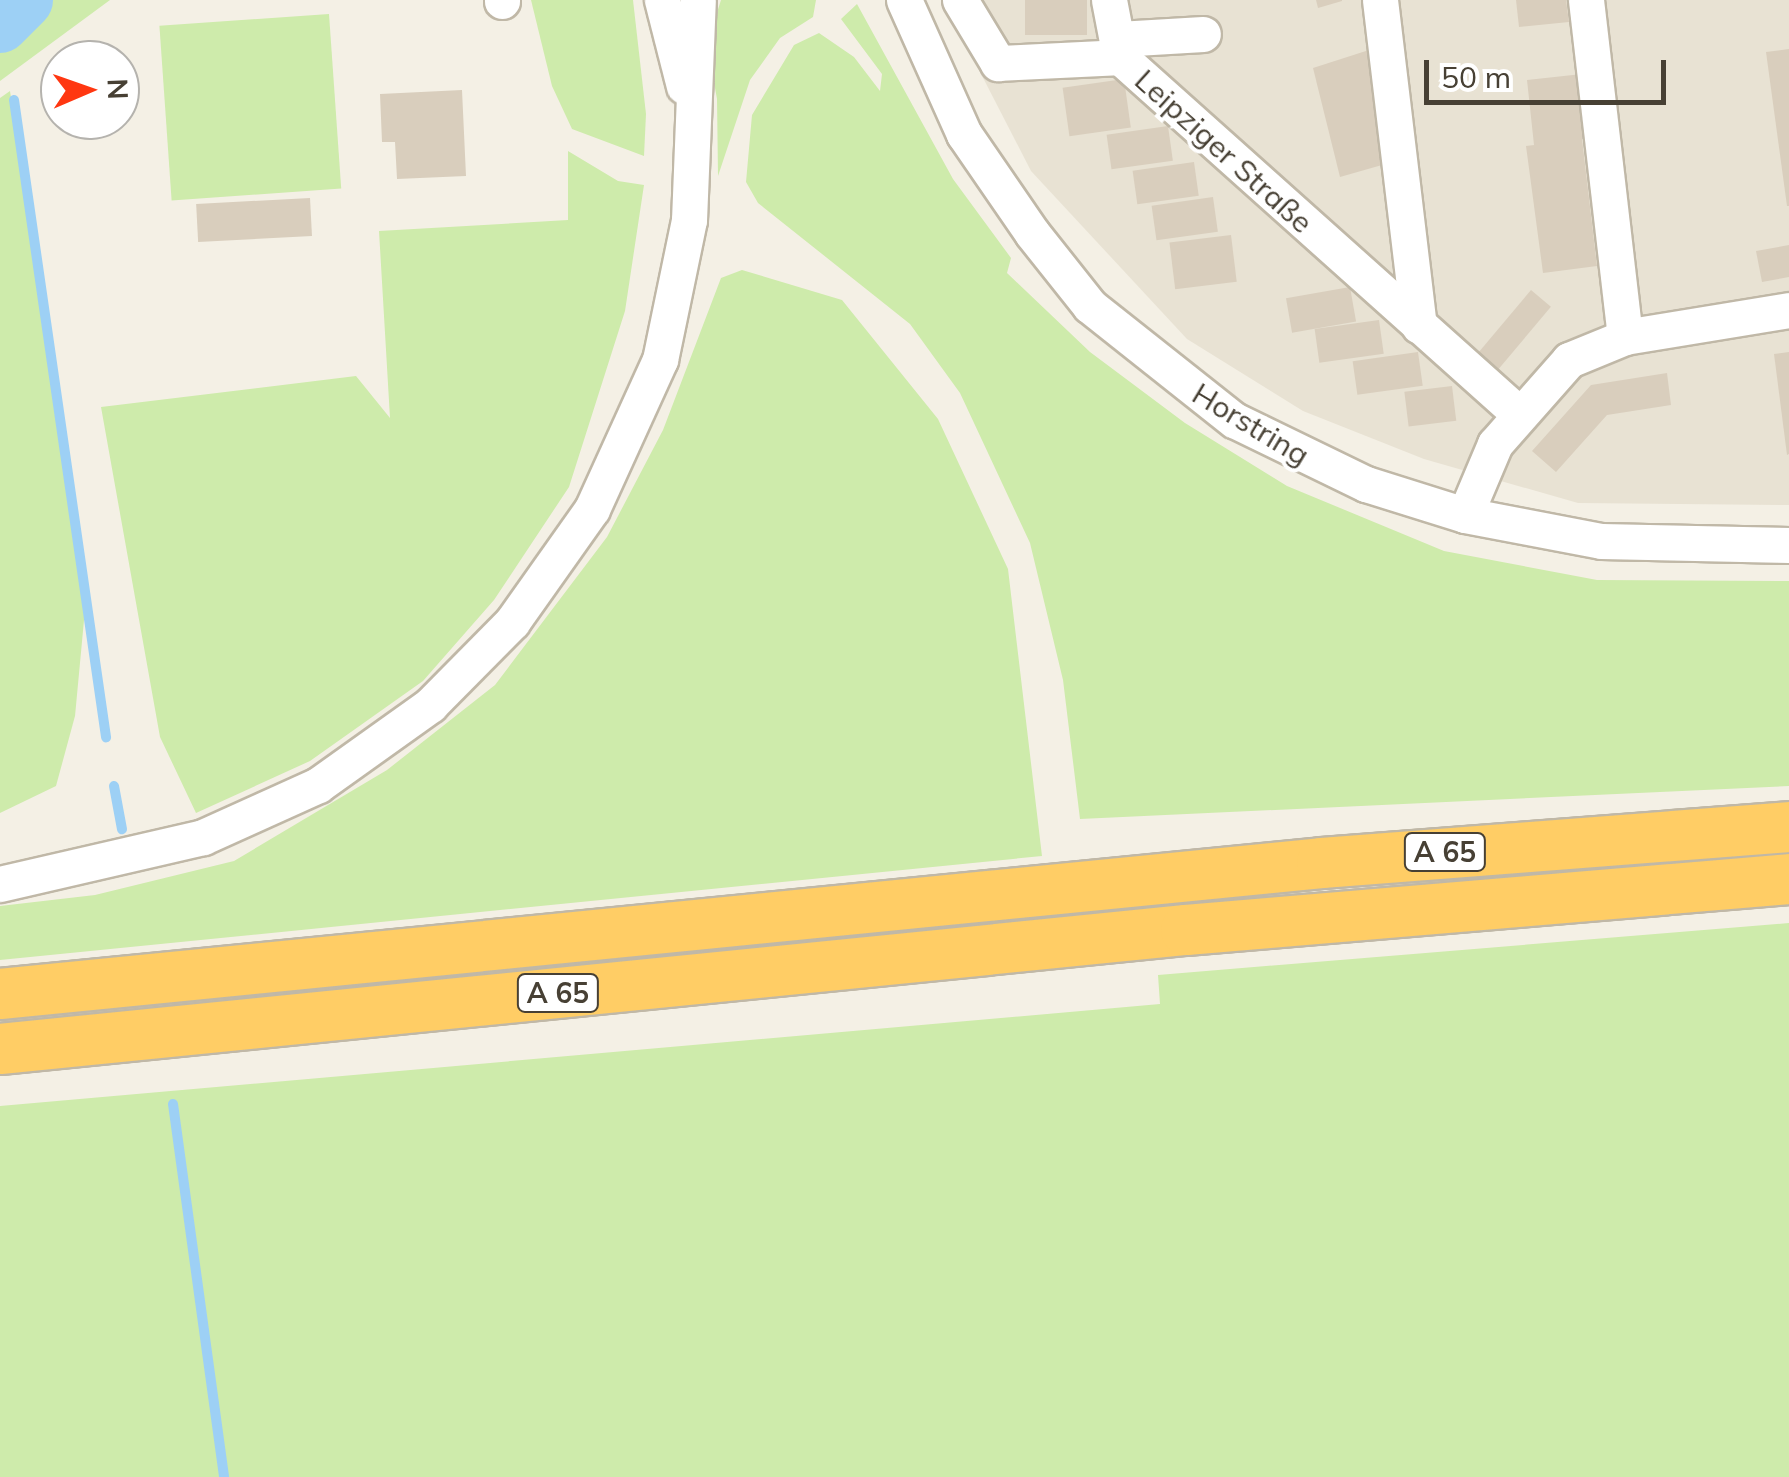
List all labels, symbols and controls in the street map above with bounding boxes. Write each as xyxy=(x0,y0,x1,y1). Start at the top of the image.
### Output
north arrow xyxy=(40,40,140,140)
scale bar xyxy=(1429,40,1672,102)
text: 50 m xyxy=(1441,58,1511,96)
street label: Leipziger Straße xyxy=(1128,62,1320,240)
text: N xyxy=(101,78,136,100)
street label: Horstring xyxy=(1186,375,1316,473)
road number: A 65 xyxy=(1402,829,1488,875)
road number: A 65 xyxy=(516,970,600,1016)

